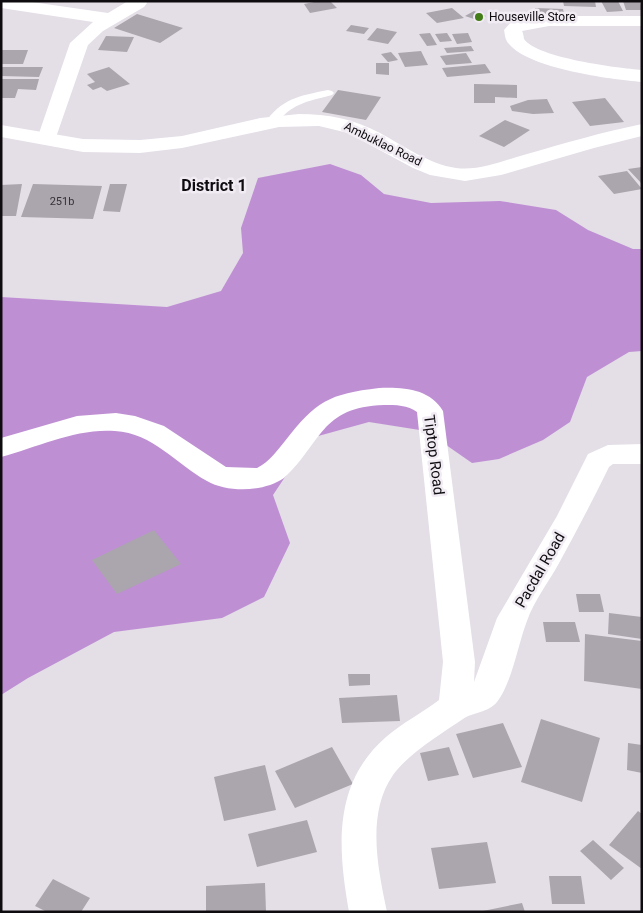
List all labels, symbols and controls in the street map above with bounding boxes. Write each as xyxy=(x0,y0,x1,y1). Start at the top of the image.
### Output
place label: Houseville Store xyxy=(489,10,576,24)
marker: Houseville Store xyxy=(473,11,485,23)
street label: Ambuklao Road xyxy=(342,119,424,169)
district label: District 1 xyxy=(181,176,247,195)
house number: 251b xyxy=(50,195,74,208)
street label: Tiptop Road xyxy=(420,414,448,496)
street label: Pacdal Road xyxy=(511,529,569,611)

